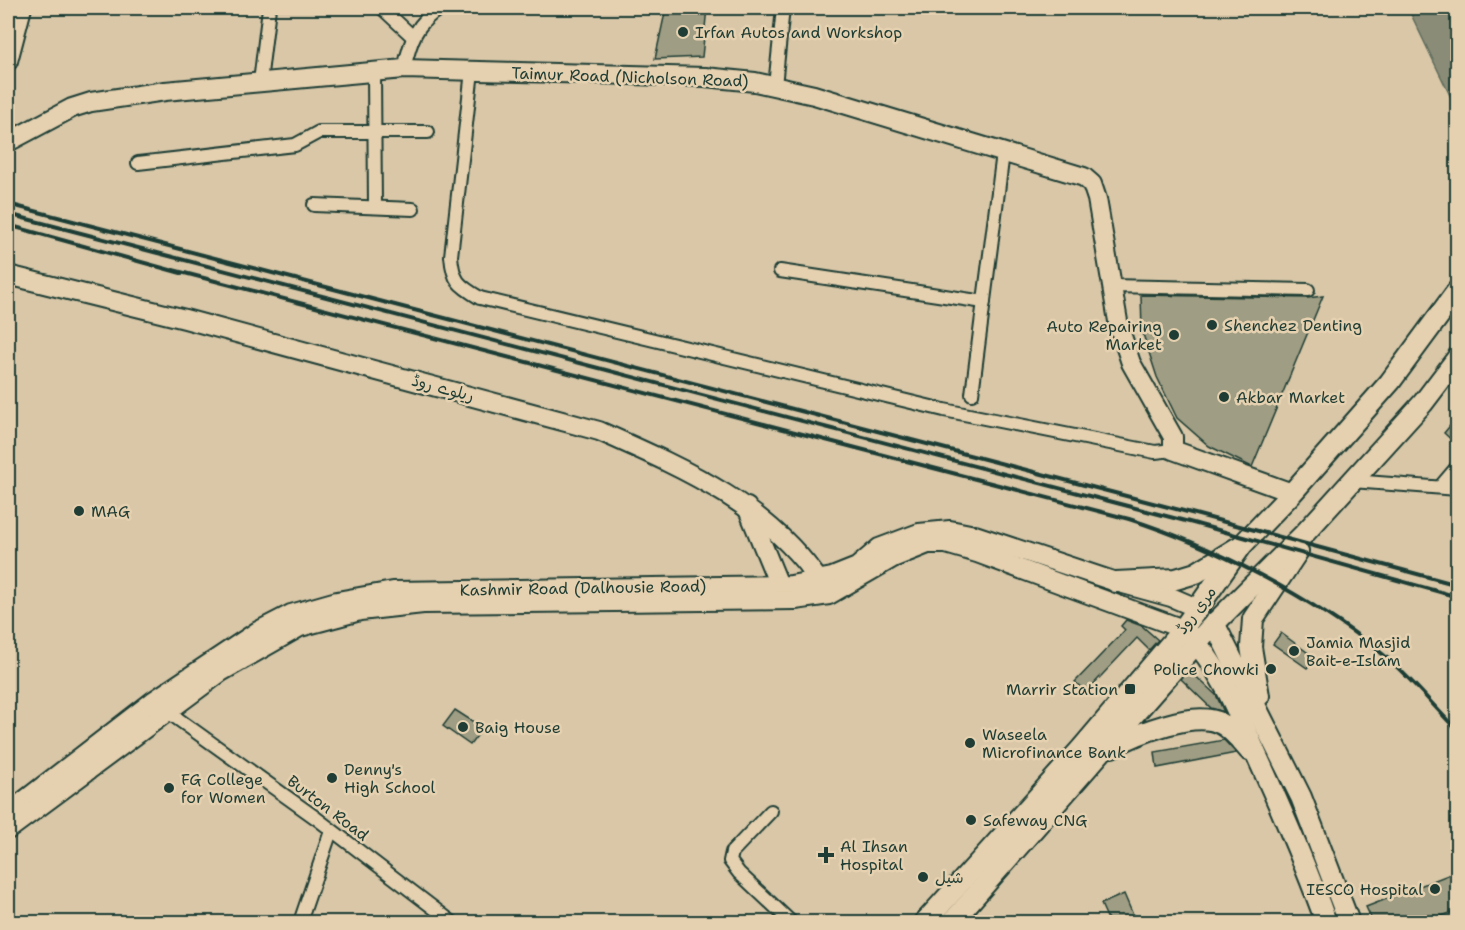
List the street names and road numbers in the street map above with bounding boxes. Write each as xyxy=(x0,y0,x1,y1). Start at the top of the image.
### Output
street label: Taimur Road (Nicholson Road) xyxy=(511,62,749,92)
street label: ریلوے روڈ xyxy=(409,370,477,406)
street label: Kashmir Road (Dalhousie Road) xyxy=(460,575,706,601)
street label: مری روڈ xyxy=(1171,582,1221,638)
street label: Burton Road xyxy=(283,770,373,846)

